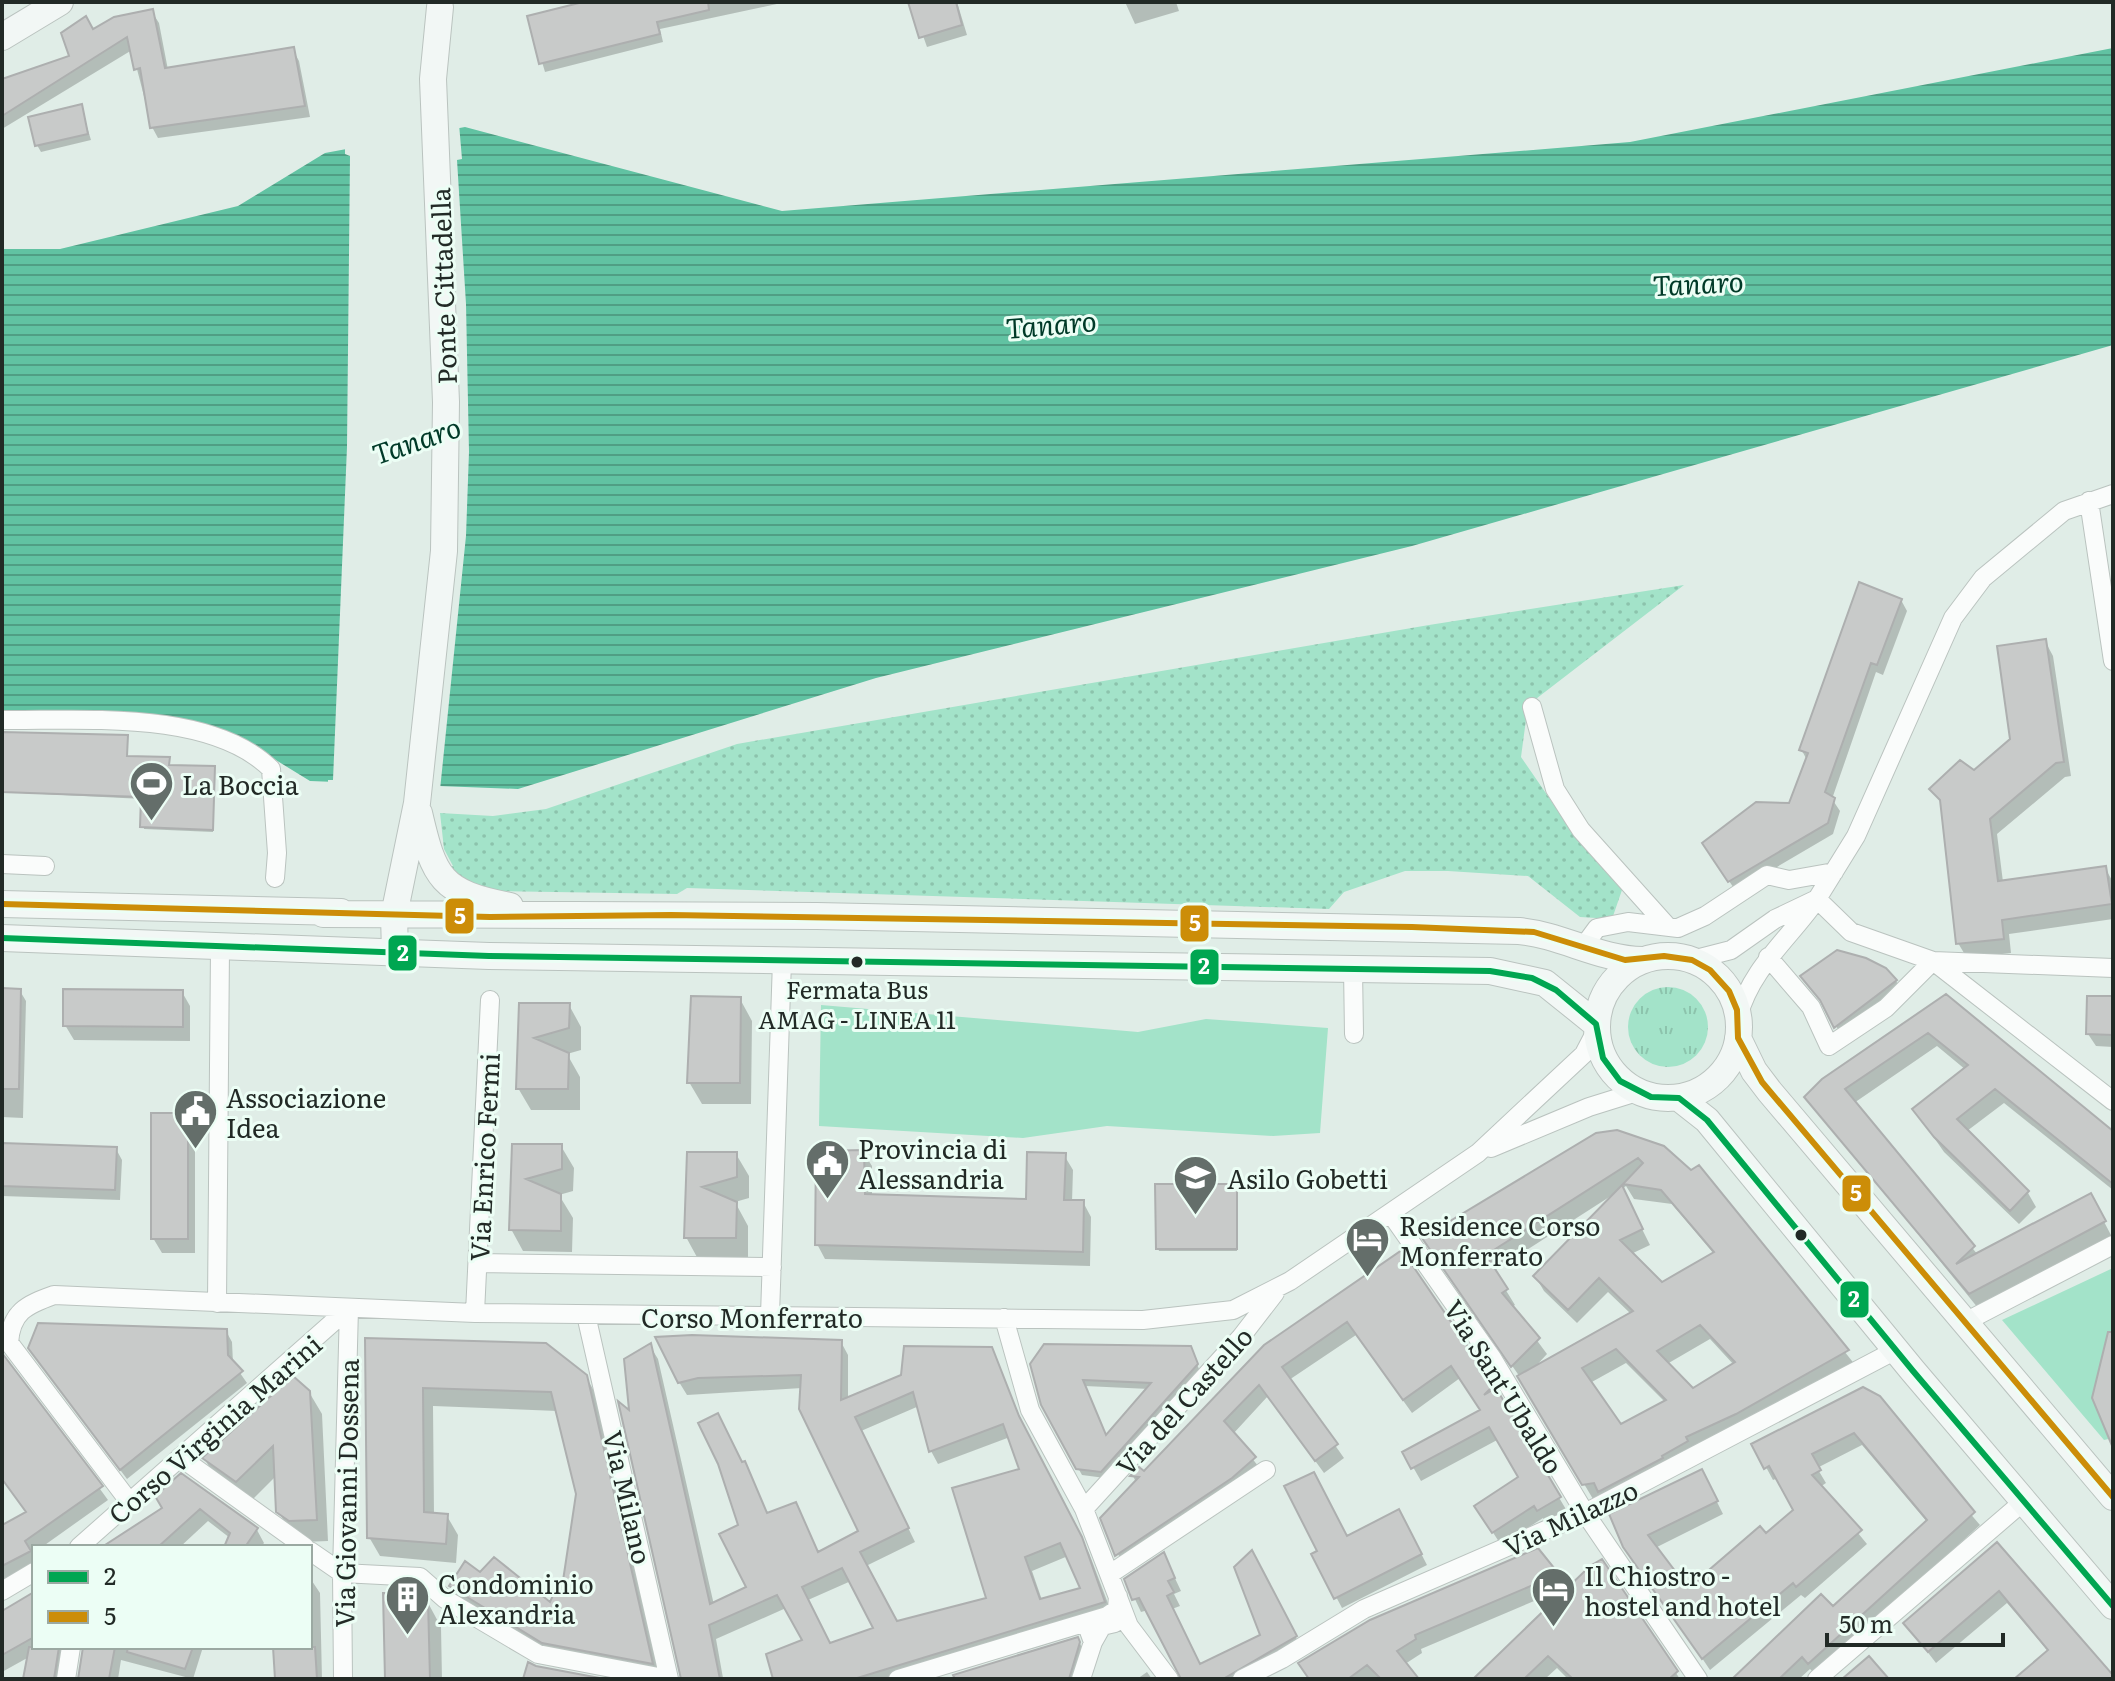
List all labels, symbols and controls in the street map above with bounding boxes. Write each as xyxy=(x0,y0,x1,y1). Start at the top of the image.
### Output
street label: Ponte Cittadella xyxy=(419,187,465,385)
water label: Tanaro xyxy=(1651,259,1745,305)
water label: Tanaro xyxy=(1004,298,1098,348)
water label: Tanaro xyxy=(366,404,466,474)
sports icon: La Boccia xyxy=(127,759,175,822)
place label: La Boccia xyxy=(182,764,299,803)
line badge: 5 xyxy=(444,897,475,935)
text: 5 xyxy=(454,898,466,931)
line badge: 5 xyxy=(1179,904,1210,943)
text: 5 xyxy=(1189,905,1201,938)
line badge: 2 xyxy=(387,934,418,972)
text: 2 xyxy=(397,935,409,968)
line badge: 2 xyxy=(1189,948,1220,986)
text: 2 xyxy=(1198,948,1210,981)
marker: Fermata Bus AMAG - LINEA 11 xyxy=(849,954,865,970)
place label: Fermata Bus AMAG - LINEA 11 xyxy=(758,971,956,1036)
street label: Via Enrico Fermi xyxy=(458,1051,508,1262)
place label: Associazione Idea xyxy=(226,1077,386,1146)
public building icon: Associazione Idea xyxy=(171,1087,219,1150)
place label: Provincia di Alessandria xyxy=(858,1128,1007,1197)
public building icon: Provincia di Alessandria xyxy=(803,1138,851,1201)
school or university icon: Asilo Gobetti xyxy=(1172,1153,1220,1216)
place label: Asilo Gobetti xyxy=(1227,1158,1388,1197)
line badge: 5 xyxy=(1841,1174,1872,1213)
text: 5 xyxy=(1850,1175,1862,1208)
place label: Residence Corso Monferrato xyxy=(1399,1205,1601,1274)
hotel icon: Residence Corso Monferrato xyxy=(1344,1215,1392,1278)
unlabelled marker xyxy=(1793,1227,1809,1243)
line badge: 2 xyxy=(1839,1280,1870,1319)
text: 2 xyxy=(1848,1281,1860,1314)
street label: Via Sant'Ubaldo xyxy=(1436,1291,1574,1481)
street label: Corso Monferrato xyxy=(641,1297,863,1336)
street label: Via del Castello xyxy=(1105,1317,1261,1483)
street label: Corso Virginia Marini xyxy=(99,1324,330,1532)
street label: Via Giovanni Dossena xyxy=(323,1358,367,1628)
street label: Via Milano xyxy=(595,1426,663,1568)
street label: Via Milazzo xyxy=(1496,1469,1644,1565)
legend xyxy=(32,1545,312,1649)
place label: Il Chiostro - hostel and hotel xyxy=(1584,1555,1781,1624)
text: 2 xyxy=(104,1557,116,1592)
place label: Condominio Alexandria xyxy=(438,1563,594,1632)
hotel icon: Il Chiostro - hostel and hotel xyxy=(1529,1565,1577,1628)
building icon: Condominio Alexandria xyxy=(383,1573,431,1636)
text: 5 xyxy=(104,1597,116,1632)
scale bar xyxy=(1827,1597,2003,1647)
text: 50 m xyxy=(1839,1605,1893,1640)

